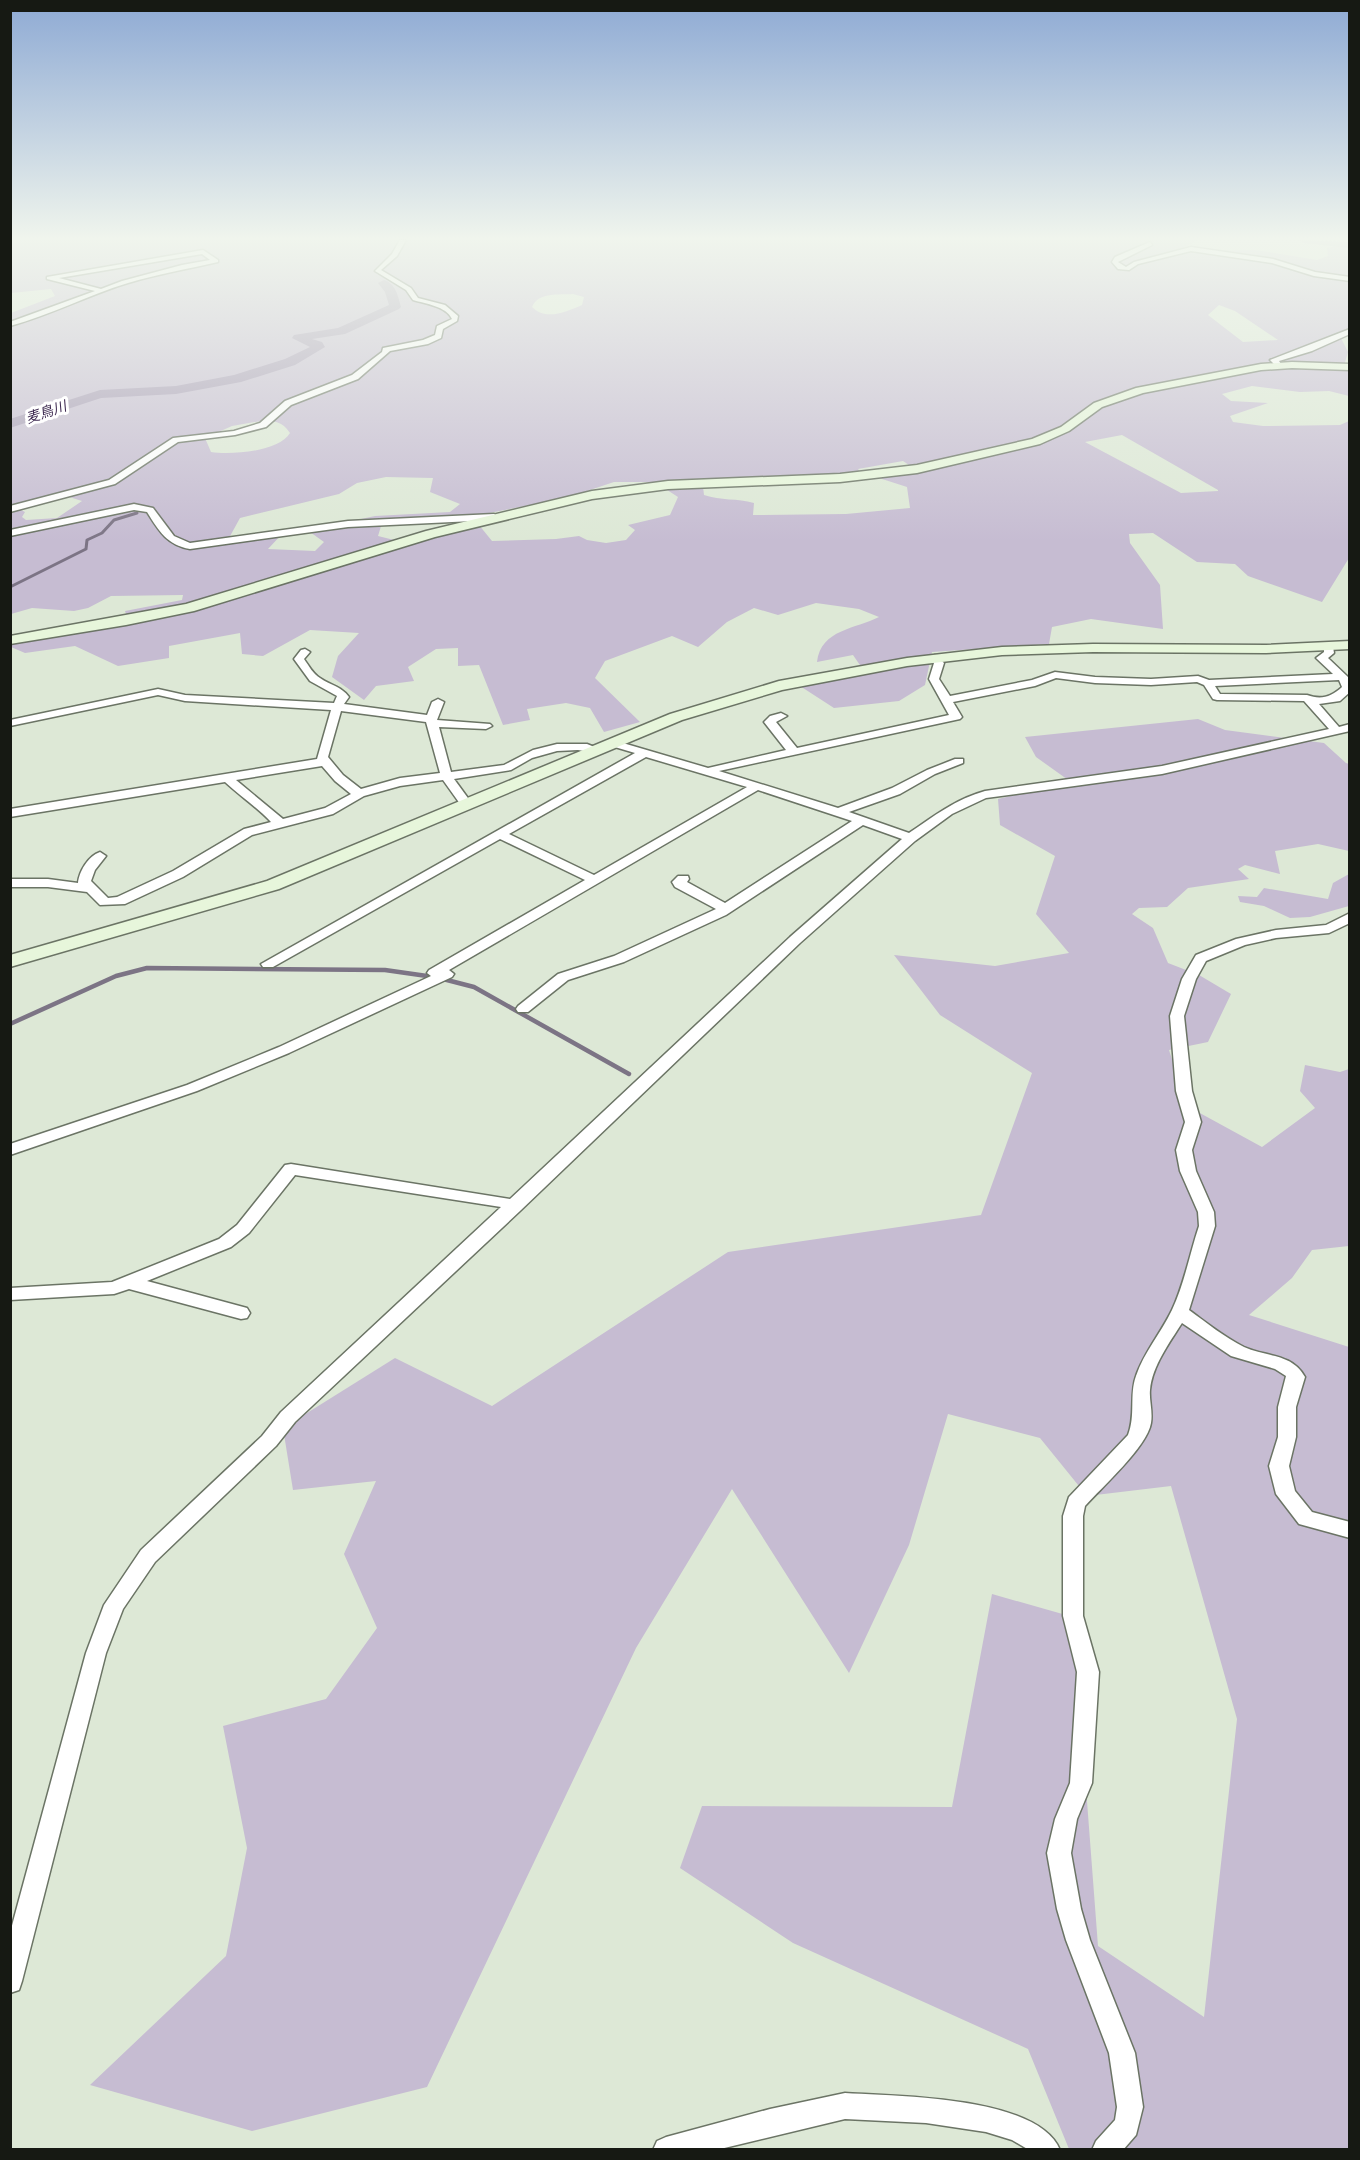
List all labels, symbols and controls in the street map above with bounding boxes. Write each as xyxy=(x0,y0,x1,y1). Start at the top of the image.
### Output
water label: 麦鳥川 xyxy=(24,397,70,426)

